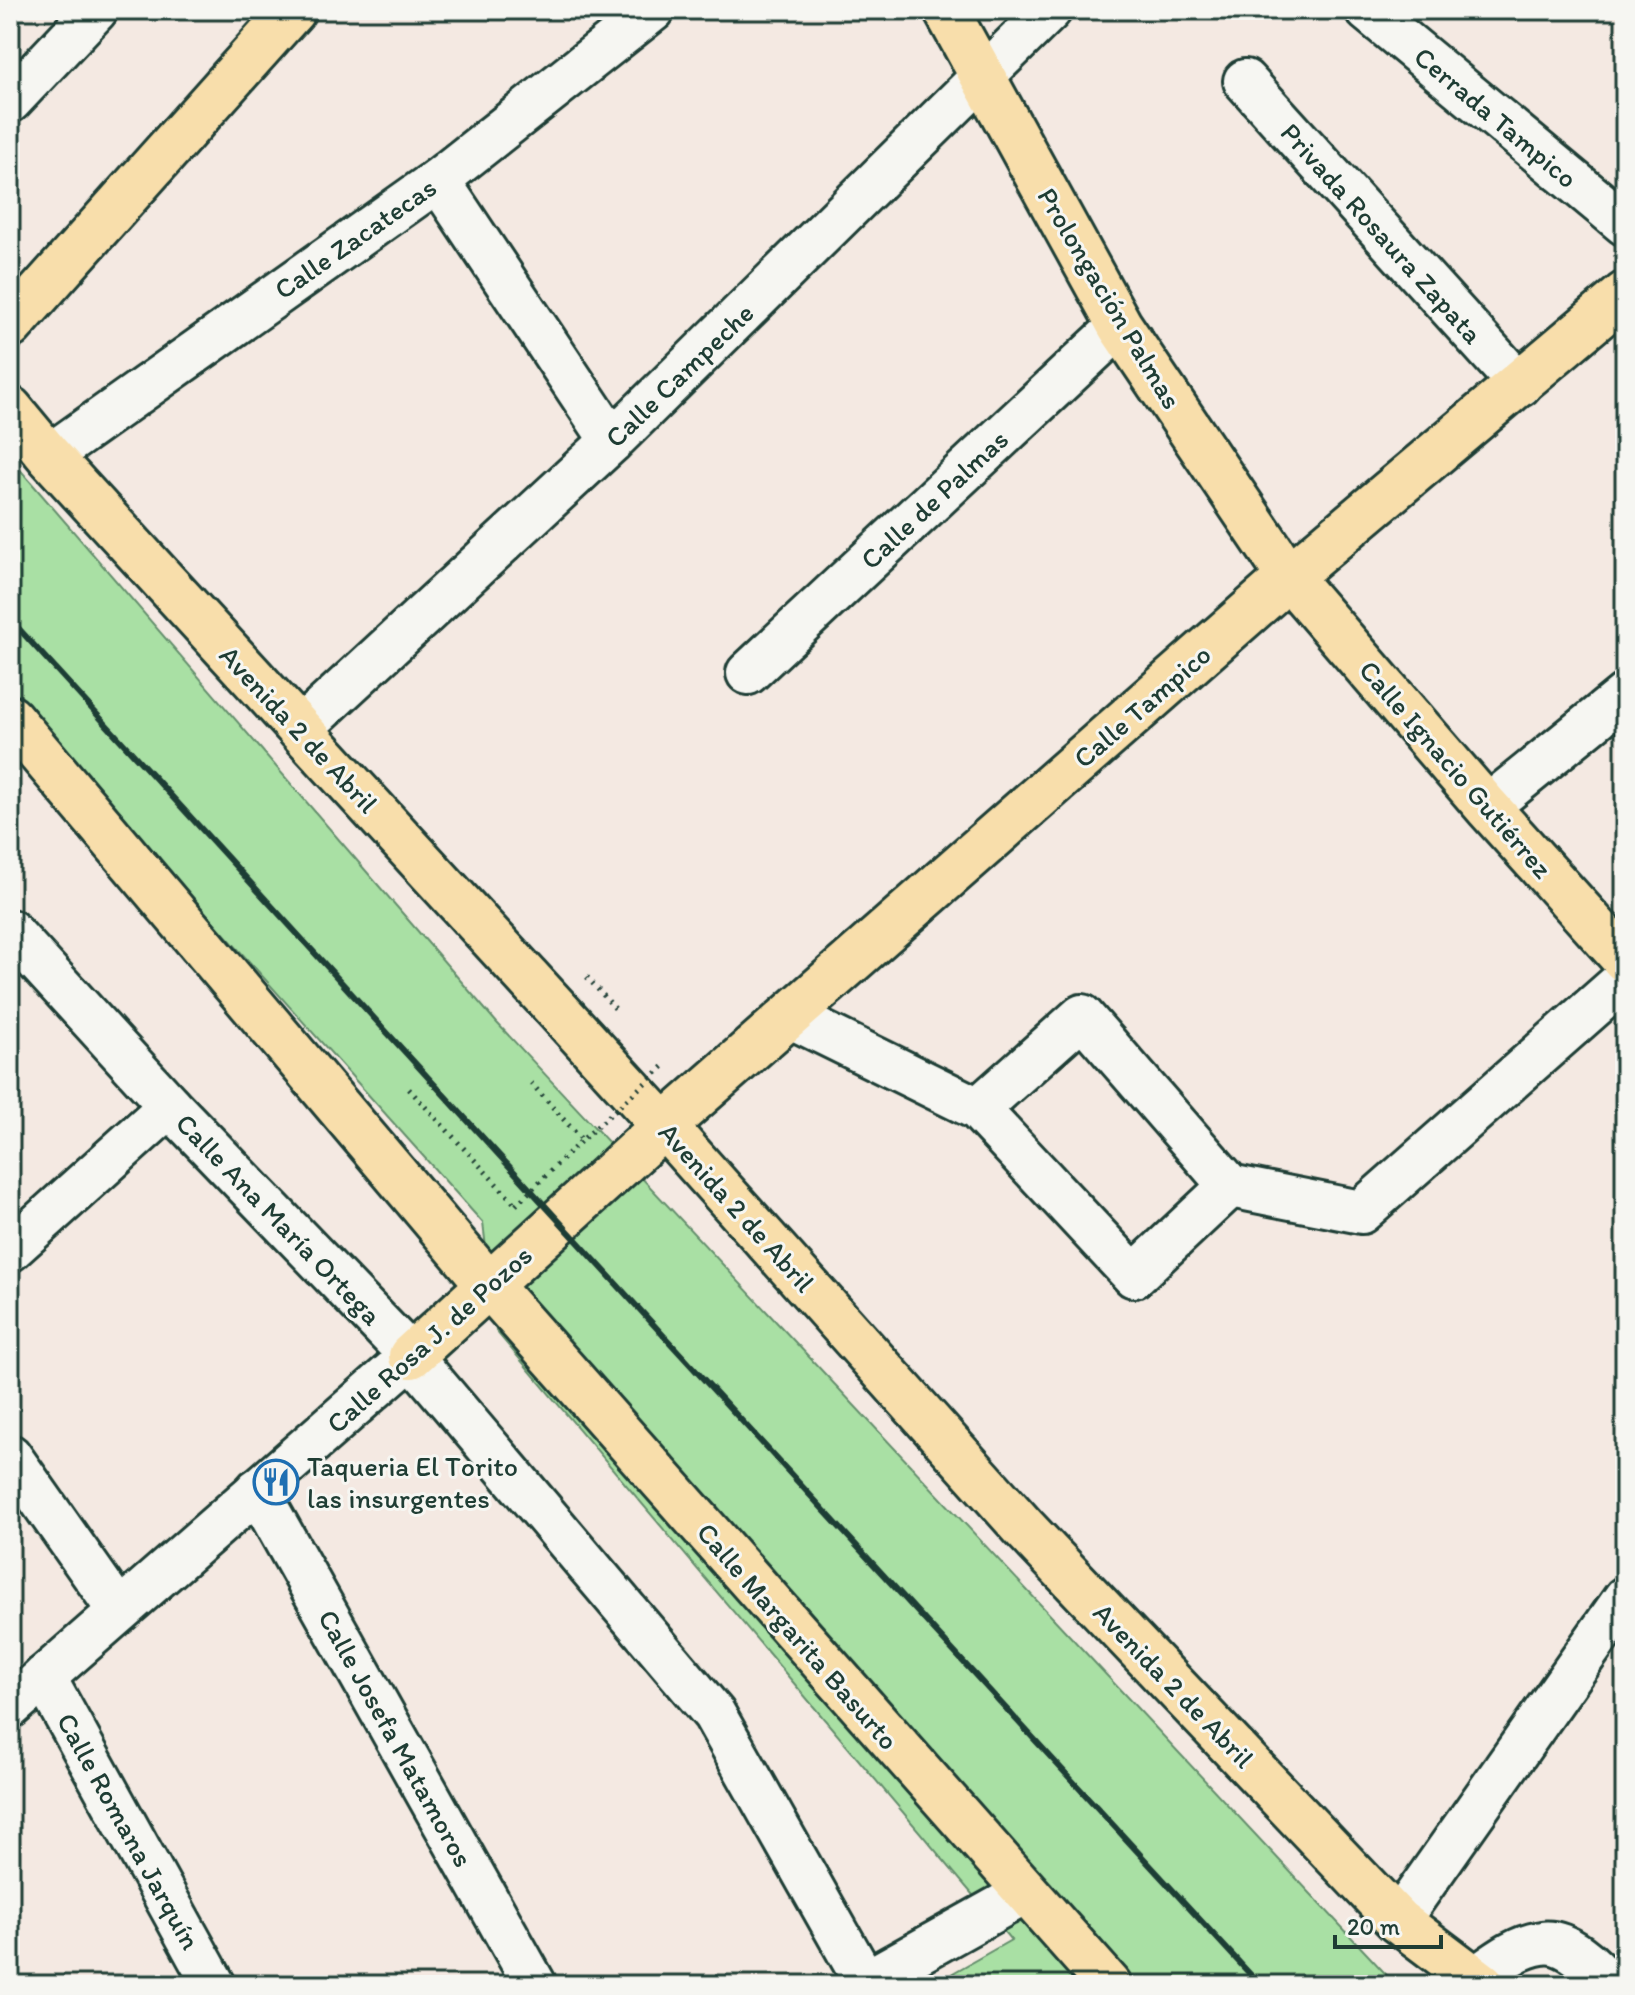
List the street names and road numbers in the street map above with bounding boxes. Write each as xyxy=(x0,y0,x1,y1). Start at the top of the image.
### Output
street label: Cerrada Tampico xyxy=(1408,39,1584,195)
street label: Privada Rosaura Zapata xyxy=(1274,116,1490,351)
street label: Calle Zacatecas xyxy=(268,170,442,306)
street label: Prolongación Palmas xyxy=(1030,181,1190,415)
street label: Calle Campeche xyxy=(598,296,760,454)
street label: Calle de Palmas xyxy=(853,422,1015,576)
street label: Calle Tampico xyxy=(1066,637,1218,775)
street label: Avenida 2 de Abril xyxy=(213,638,385,820)
street label: Calle Ignacio Gutiérrez xyxy=(1352,653,1560,885)
street label: Calle Ana María Ortega xyxy=(169,1106,389,1332)
street label: Avenida 2 de Abril xyxy=(652,1115,822,1299)
street label: Calle Rosa J. de Pozos xyxy=(319,1238,539,1440)
street label: Calle Margarita Basurto xyxy=(690,1515,906,1757)
street label: Avenida 2 de Abril xyxy=(1087,1595,1262,1775)
street label: Calle Josefa Matamoros xyxy=(311,1603,481,1873)
street label: Calle Romana Jarquín xyxy=(50,1707,208,1955)

